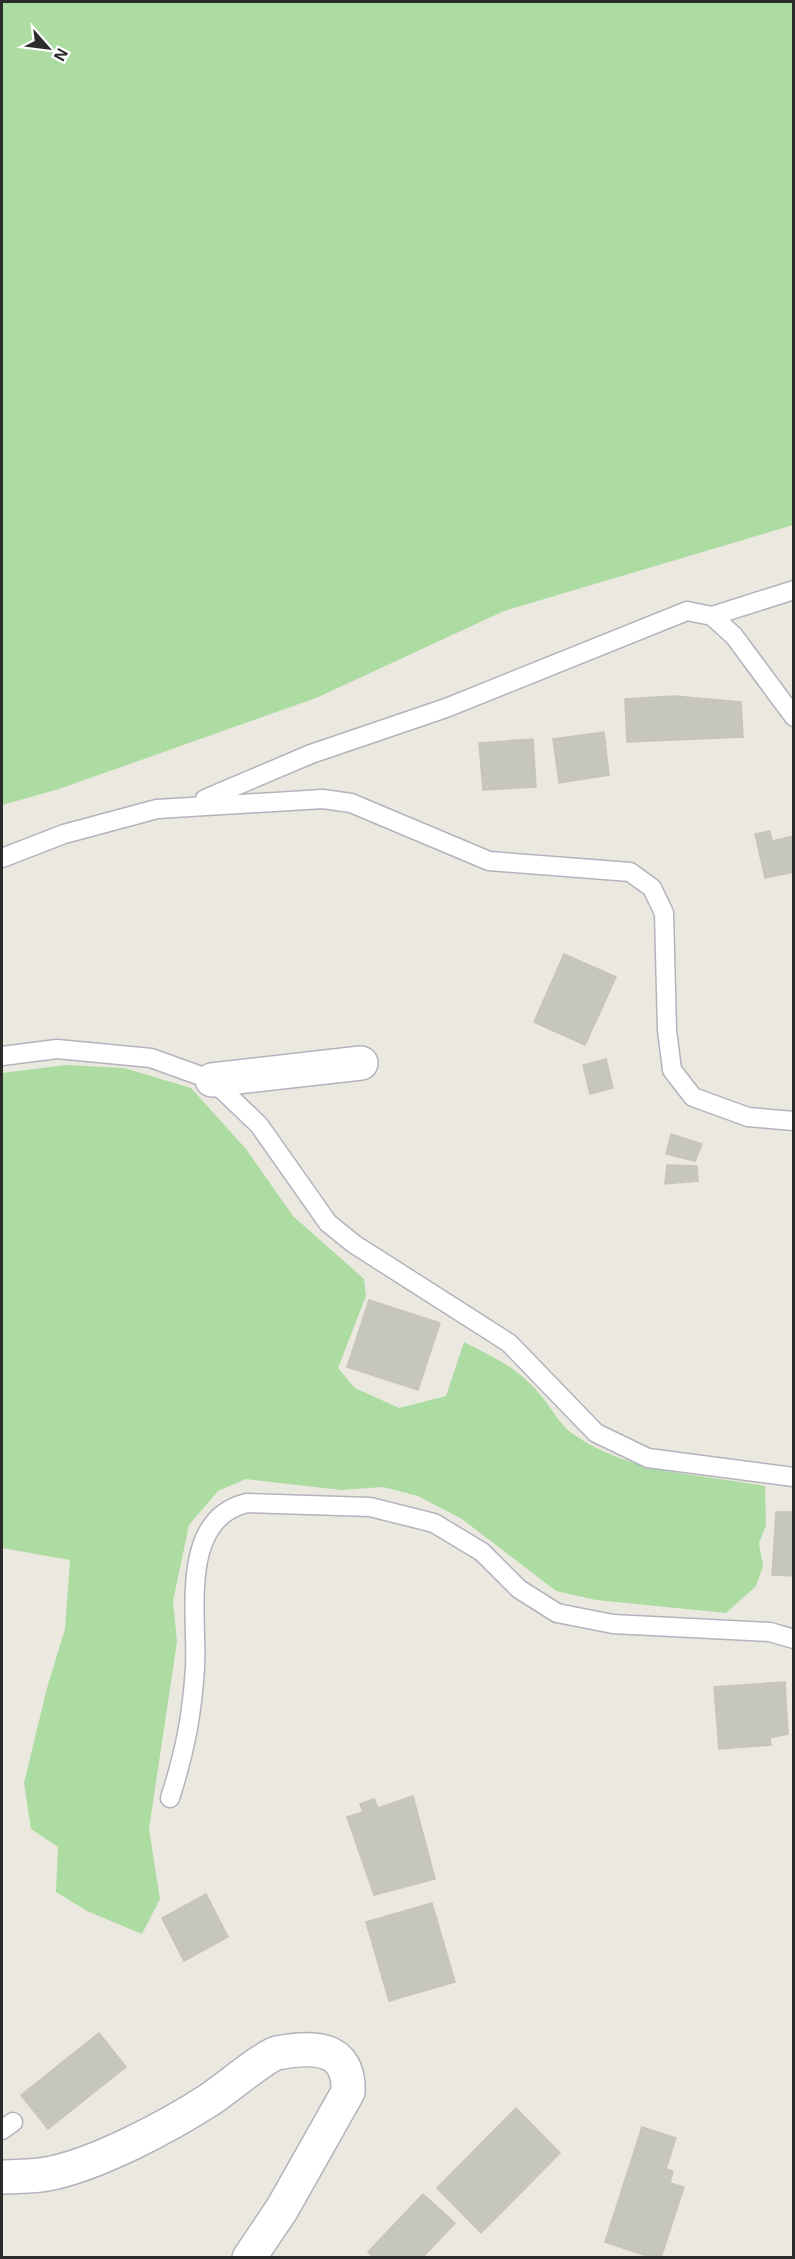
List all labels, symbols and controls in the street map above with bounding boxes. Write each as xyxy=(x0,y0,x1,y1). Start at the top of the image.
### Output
north arrow xyxy=(18,18,78,78)
text: N xyxy=(51,46,71,64)

